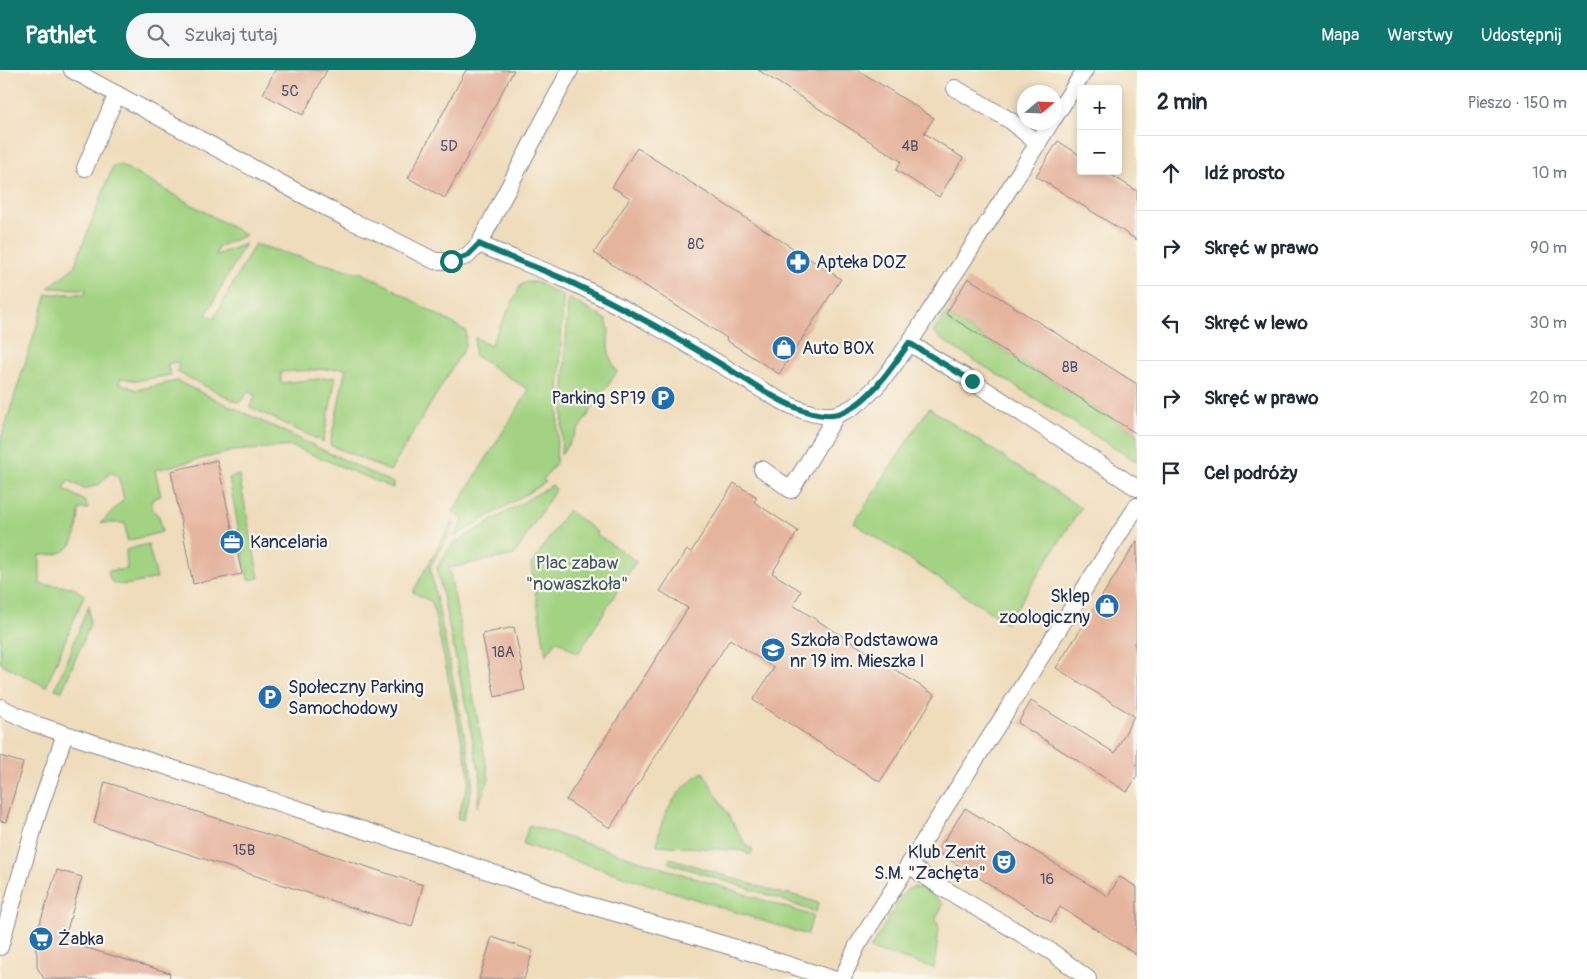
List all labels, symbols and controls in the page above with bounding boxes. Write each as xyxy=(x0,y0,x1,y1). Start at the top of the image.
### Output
search box xyxy=(126,13,476,58)
text: Pathlet xyxy=(25,21,96,50)
icon: search xyxy=(144,21,172,49)
text: Szukaj tutaj xyxy=(184,23,278,47)
text: Mapa xyxy=(1321,24,1359,47)
text: Warstwy xyxy=(1387,24,1453,47)
text: Udostępnij xyxy=(1481,24,1562,47)
house number: 5C xyxy=(281,82,299,101)
north arrow xyxy=(1017,85,1062,130)
map controls xyxy=(1077,85,1122,175)
button: + xyxy=(1077,85,1122,130)
text: 2 min xyxy=(1157,89,1207,116)
text: Pieszo · 150 m xyxy=(1468,93,1567,113)
button: − xyxy=(1077,130,1122,175)
house number: 5D xyxy=(440,137,458,156)
house number: 4B xyxy=(901,137,919,156)
icon: ahead xyxy=(1157,159,1185,187)
text: Idź prosto xyxy=(1204,161,1285,185)
text: 10 m xyxy=(1532,163,1567,183)
icon: right xyxy=(1157,234,1185,262)
house number: 8C xyxy=(688,235,704,254)
text: Skręć w prawo xyxy=(1204,236,1318,260)
text: 90 m xyxy=(1530,238,1567,258)
pharmacy icon: Apteka DOZ xyxy=(785,249,811,275)
route start xyxy=(440,250,463,273)
place label: Apteka DOZ xyxy=(816,251,907,274)
icon: left xyxy=(1157,309,1185,337)
text: Skręć w lewo xyxy=(1204,311,1308,335)
text: 30 m xyxy=(1529,313,1567,333)
shop icon: Auto BOX xyxy=(771,335,797,361)
place label: Auto BOX xyxy=(802,337,875,360)
house number: 8B xyxy=(1062,358,1078,377)
route end xyxy=(961,370,984,393)
icon: right xyxy=(1157,384,1185,412)
parking icon: Parking SP19 xyxy=(650,385,676,411)
text: Skręć w prawo xyxy=(1204,386,1318,410)
place label: Parking SP19 xyxy=(552,387,646,410)
text: 20 m xyxy=(1529,388,1567,408)
icon: arrive xyxy=(1157,459,1185,487)
text: Cel podróży xyxy=(1204,461,1297,485)
office icon: Kancelaria xyxy=(219,529,245,555)
place label: Kancelaria xyxy=(250,531,328,554)
park label: Plac zabaw "nowaszkoła" xyxy=(526,552,628,596)
place label: Sklep zoologiczny xyxy=(999,585,1090,629)
shop icon: Sklep zoologiczny xyxy=(1094,593,1120,619)
place label: Szkoła Podstawowa nr 19 im. Mieszka I xyxy=(790,629,938,673)
school or university icon: Szkoła Podstawowa nr 19 im. Mieszka I xyxy=(760,637,786,663)
house number: 18A xyxy=(491,643,515,662)
place label: Społeczny Parking Samochodowy xyxy=(288,676,424,720)
parking icon: Społeczny Parking Samochodowy xyxy=(257,684,283,710)
house number: 15B xyxy=(233,841,255,860)
place label: Klub Zenit S.M. "Zachęta" xyxy=(874,841,987,885)
theatre icon: Klub Zenit S.M. "Zachęta" xyxy=(991,849,1017,875)
house number: 16 xyxy=(1040,870,1054,889)
supermarket icon: Żabka xyxy=(28,926,54,952)
place label: Żabka xyxy=(58,928,104,951)

